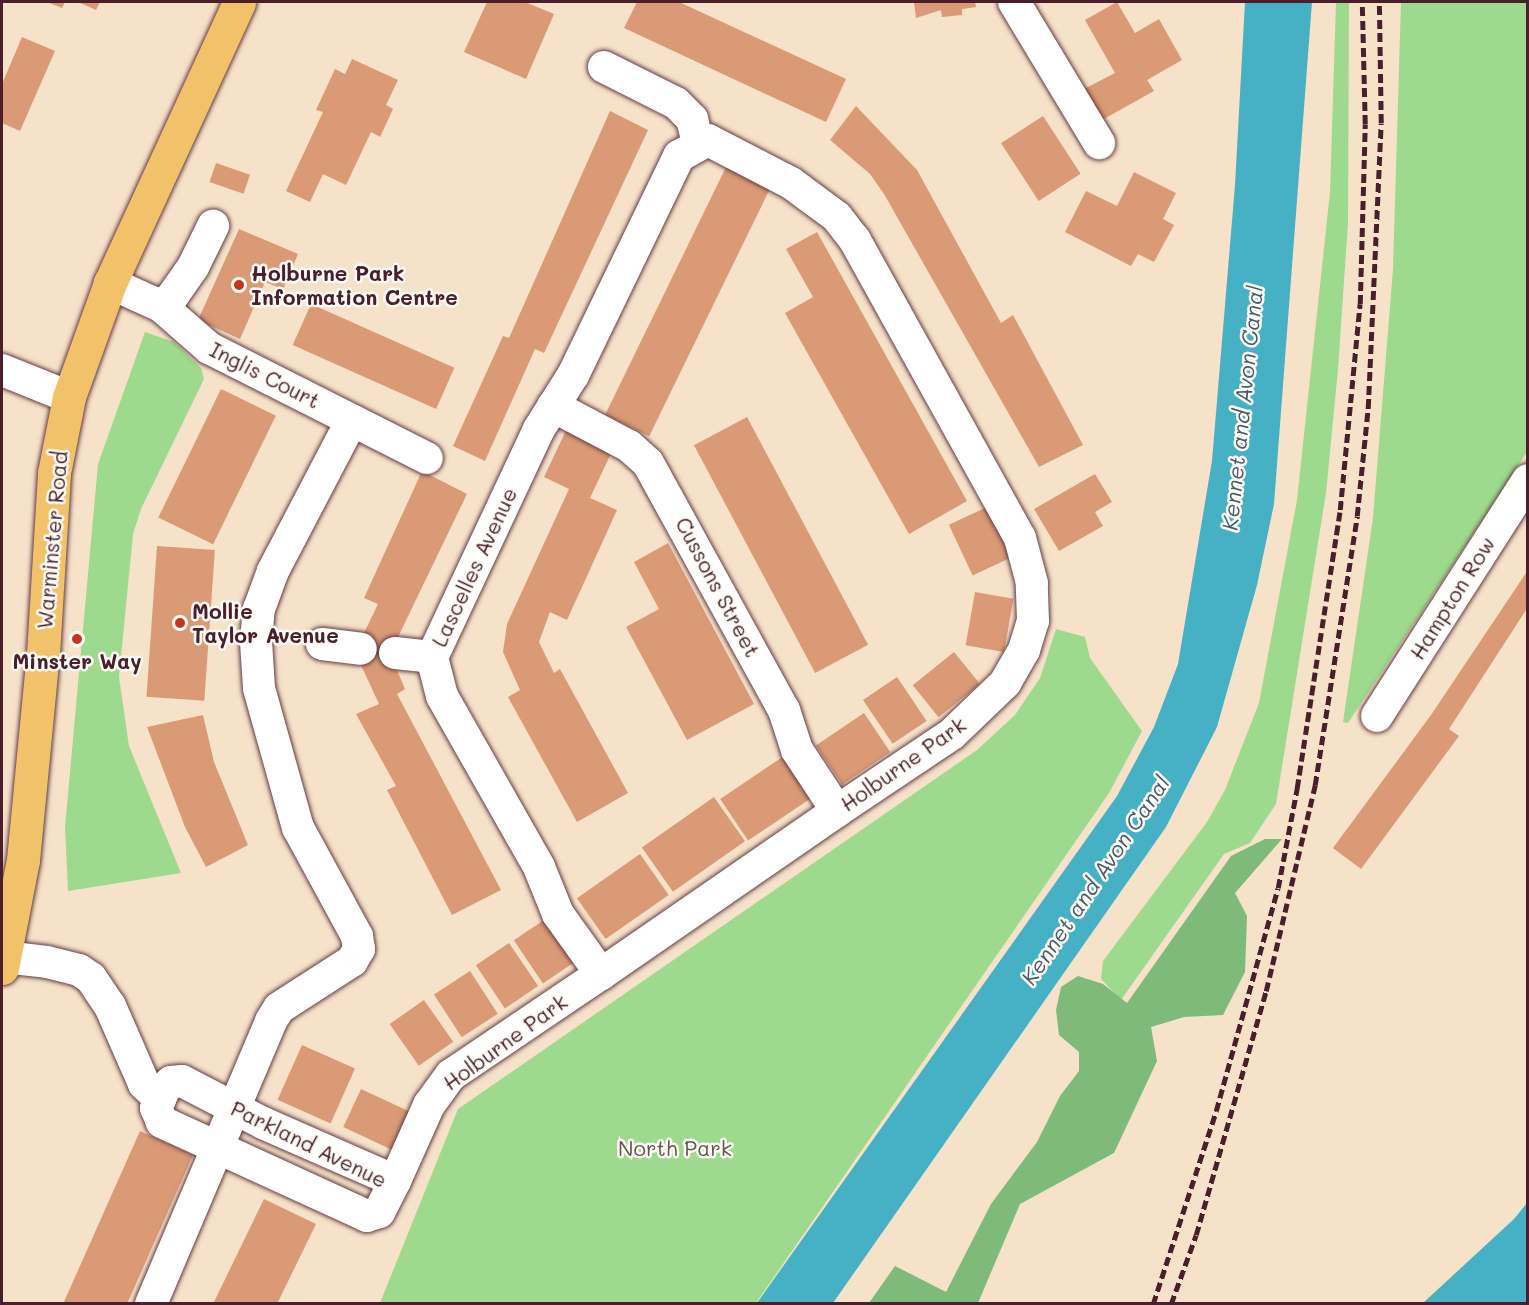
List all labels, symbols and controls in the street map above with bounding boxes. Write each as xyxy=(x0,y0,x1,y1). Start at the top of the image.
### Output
place label: Holburne Park Information Centre xyxy=(251,260,458,310)
marker: Holburne Park Information Centre xyxy=(232,278,246,292)
water label: Kennet and Avon Canal xyxy=(1216,284,1268,532)
street label: Inglis Court xyxy=(206,336,324,414)
street label: Warminster Road xyxy=(32,450,72,630)
street label: Lascelles Avenue xyxy=(426,483,522,651)
street label: Cussons Street xyxy=(671,513,765,661)
street label: Hampton Row xyxy=(1404,532,1500,664)
place label: Mollie Taylor Avenue xyxy=(192,598,339,648)
marker: Mollie Taylor Avenue xyxy=(173,616,187,630)
marker: Minster Way xyxy=(70,632,84,646)
place label: Minster Way xyxy=(12,648,142,674)
street label: Holburne Park xyxy=(836,712,970,816)
water label: Kennet and Avon Canal xyxy=(1015,771,1175,989)
street label: Holburne Park xyxy=(438,989,572,1095)
street label: Parkland Avenue xyxy=(227,1095,391,1193)
park label: North Park xyxy=(618,1135,732,1161)

